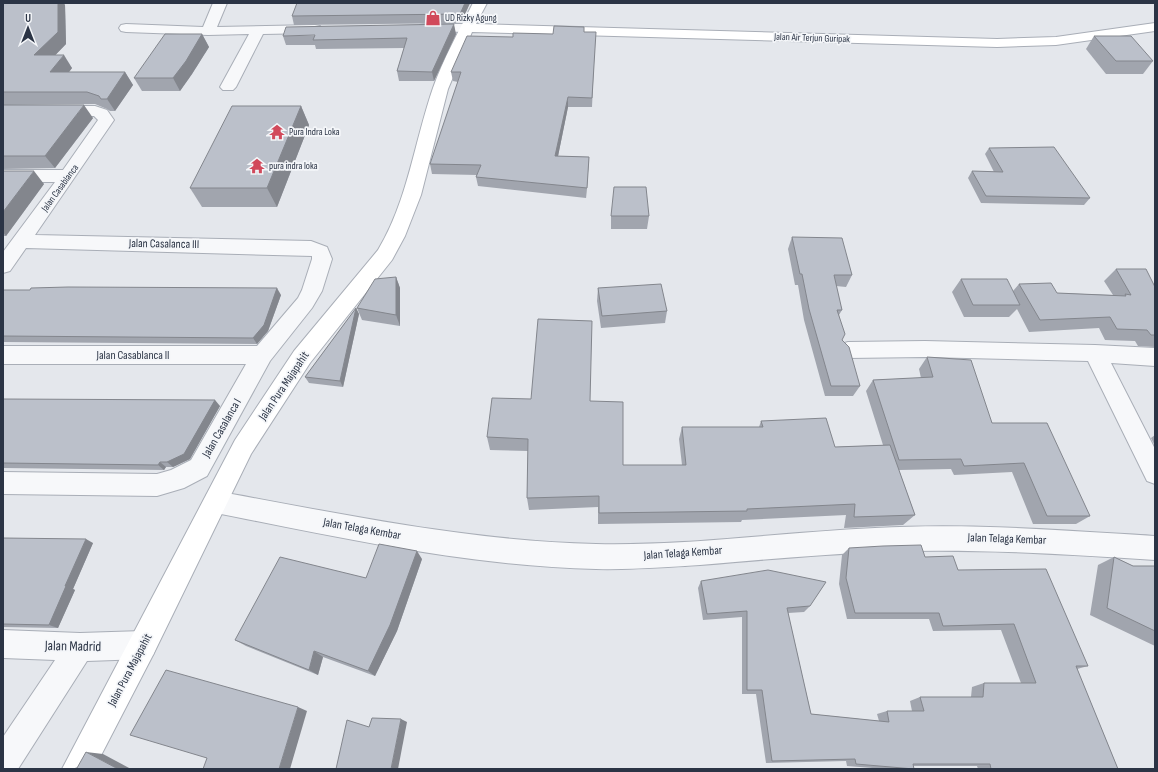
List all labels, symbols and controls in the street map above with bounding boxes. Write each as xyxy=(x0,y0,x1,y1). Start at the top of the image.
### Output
north arrow xyxy=(8,8,48,48)
shop icon: UD Rizky Agung xyxy=(424,9,442,27)
text: U xyxy=(25,12,31,25)
place label: UD Rizky Agung xyxy=(445,12,497,24)
street label: Jalan Air Terjun Guripak xyxy=(773,31,850,45)
temple icon: Pura Indra Loka xyxy=(268,123,286,141)
place label: Pura Indra Loka xyxy=(289,126,340,138)
temple icon: pura indra loka xyxy=(248,157,266,175)
place label: pura indra loka xyxy=(269,160,318,172)
street label: Jalan Casablanca xyxy=(38,162,81,215)
street label: Jalan Casalanca III xyxy=(128,236,199,252)
street label: Jalan Casablanca II xyxy=(95,348,170,363)
street label: Jalan Pura Majapahit xyxy=(255,348,313,424)
street label: Jalan Casalanca I xyxy=(199,396,245,461)
street label: Jalan Telaga Kembar xyxy=(321,515,403,543)
street label: Jalan Telaga Kembar xyxy=(966,530,1047,548)
street label: Jalan Telaga Kembar xyxy=(642,543,723,563)
street label: Jalan Pura Majapahit xyxy=(104,631,156,710)
street label: Jalan Madrid xyxy=(44,637,102,655)

